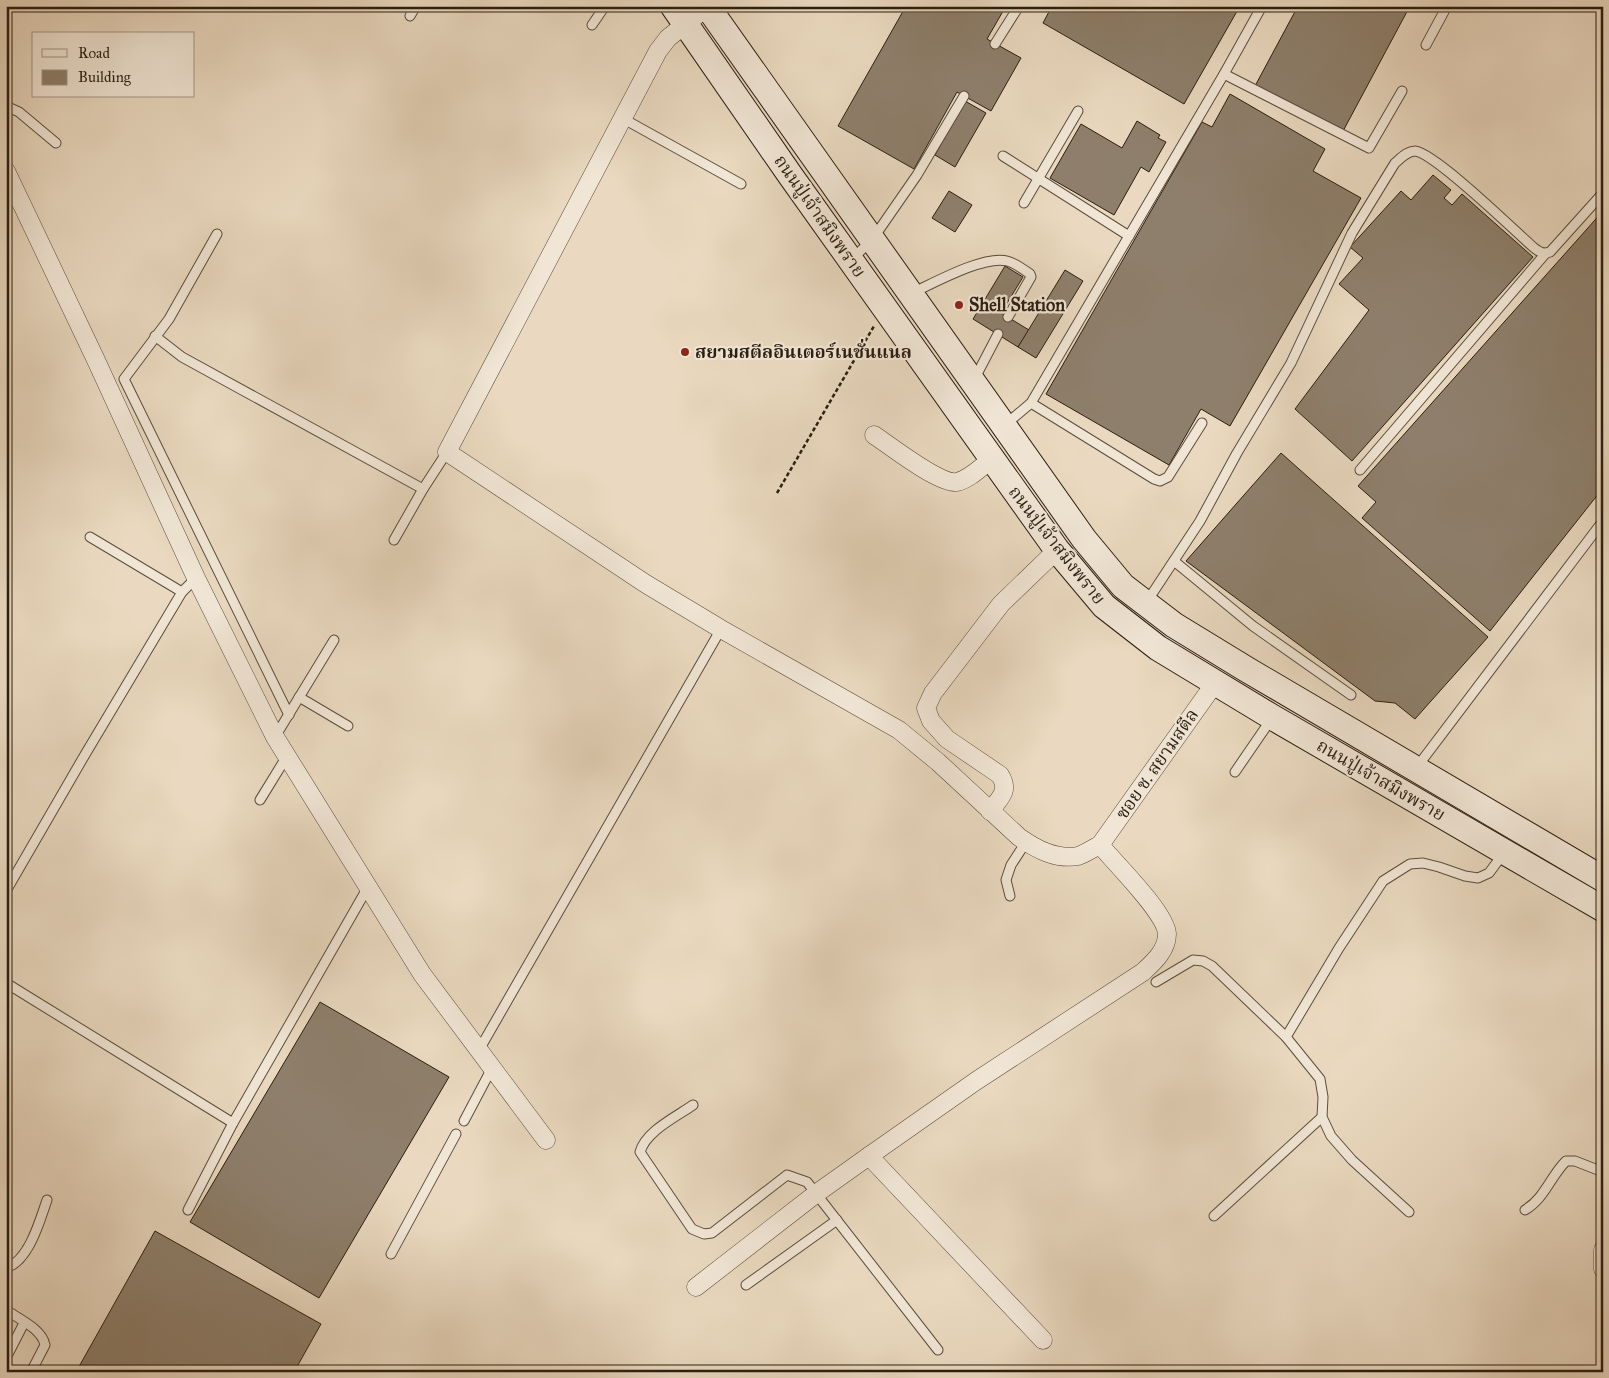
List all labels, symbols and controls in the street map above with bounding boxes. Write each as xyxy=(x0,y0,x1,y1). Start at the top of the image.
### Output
legend xyxy=(32,32,195,98)
text: Road xyxy=(78,44,110,62)
text: Building xyxy=(78,68,132,86)
street label: ถนนปู่เจ้าสมิงพราย xyxy=(769,150,871,282)
place label: Shell Station xyxy=(969,294,1065,316)
marker: Shell Station xyxy=(953,299,965,311)
place label: สยามสตีลอินเตอร์เนชั่นแนล xyxy=(695,338,912,363)
marker: สยามสตีลอินเตอร์เนชั่นแนล xyxy=(679,346,691,358)
street label: ถนนปู่เจ้าสมิงพราย xyxy=(1004,481,1110,609)
street label: ซอย ช. สยามสตีล xyxy=(1111,705,1203,823)
street label: ถนนปู่เจ้าสมิงพราย xyxy=(1313,734,1449,826)

